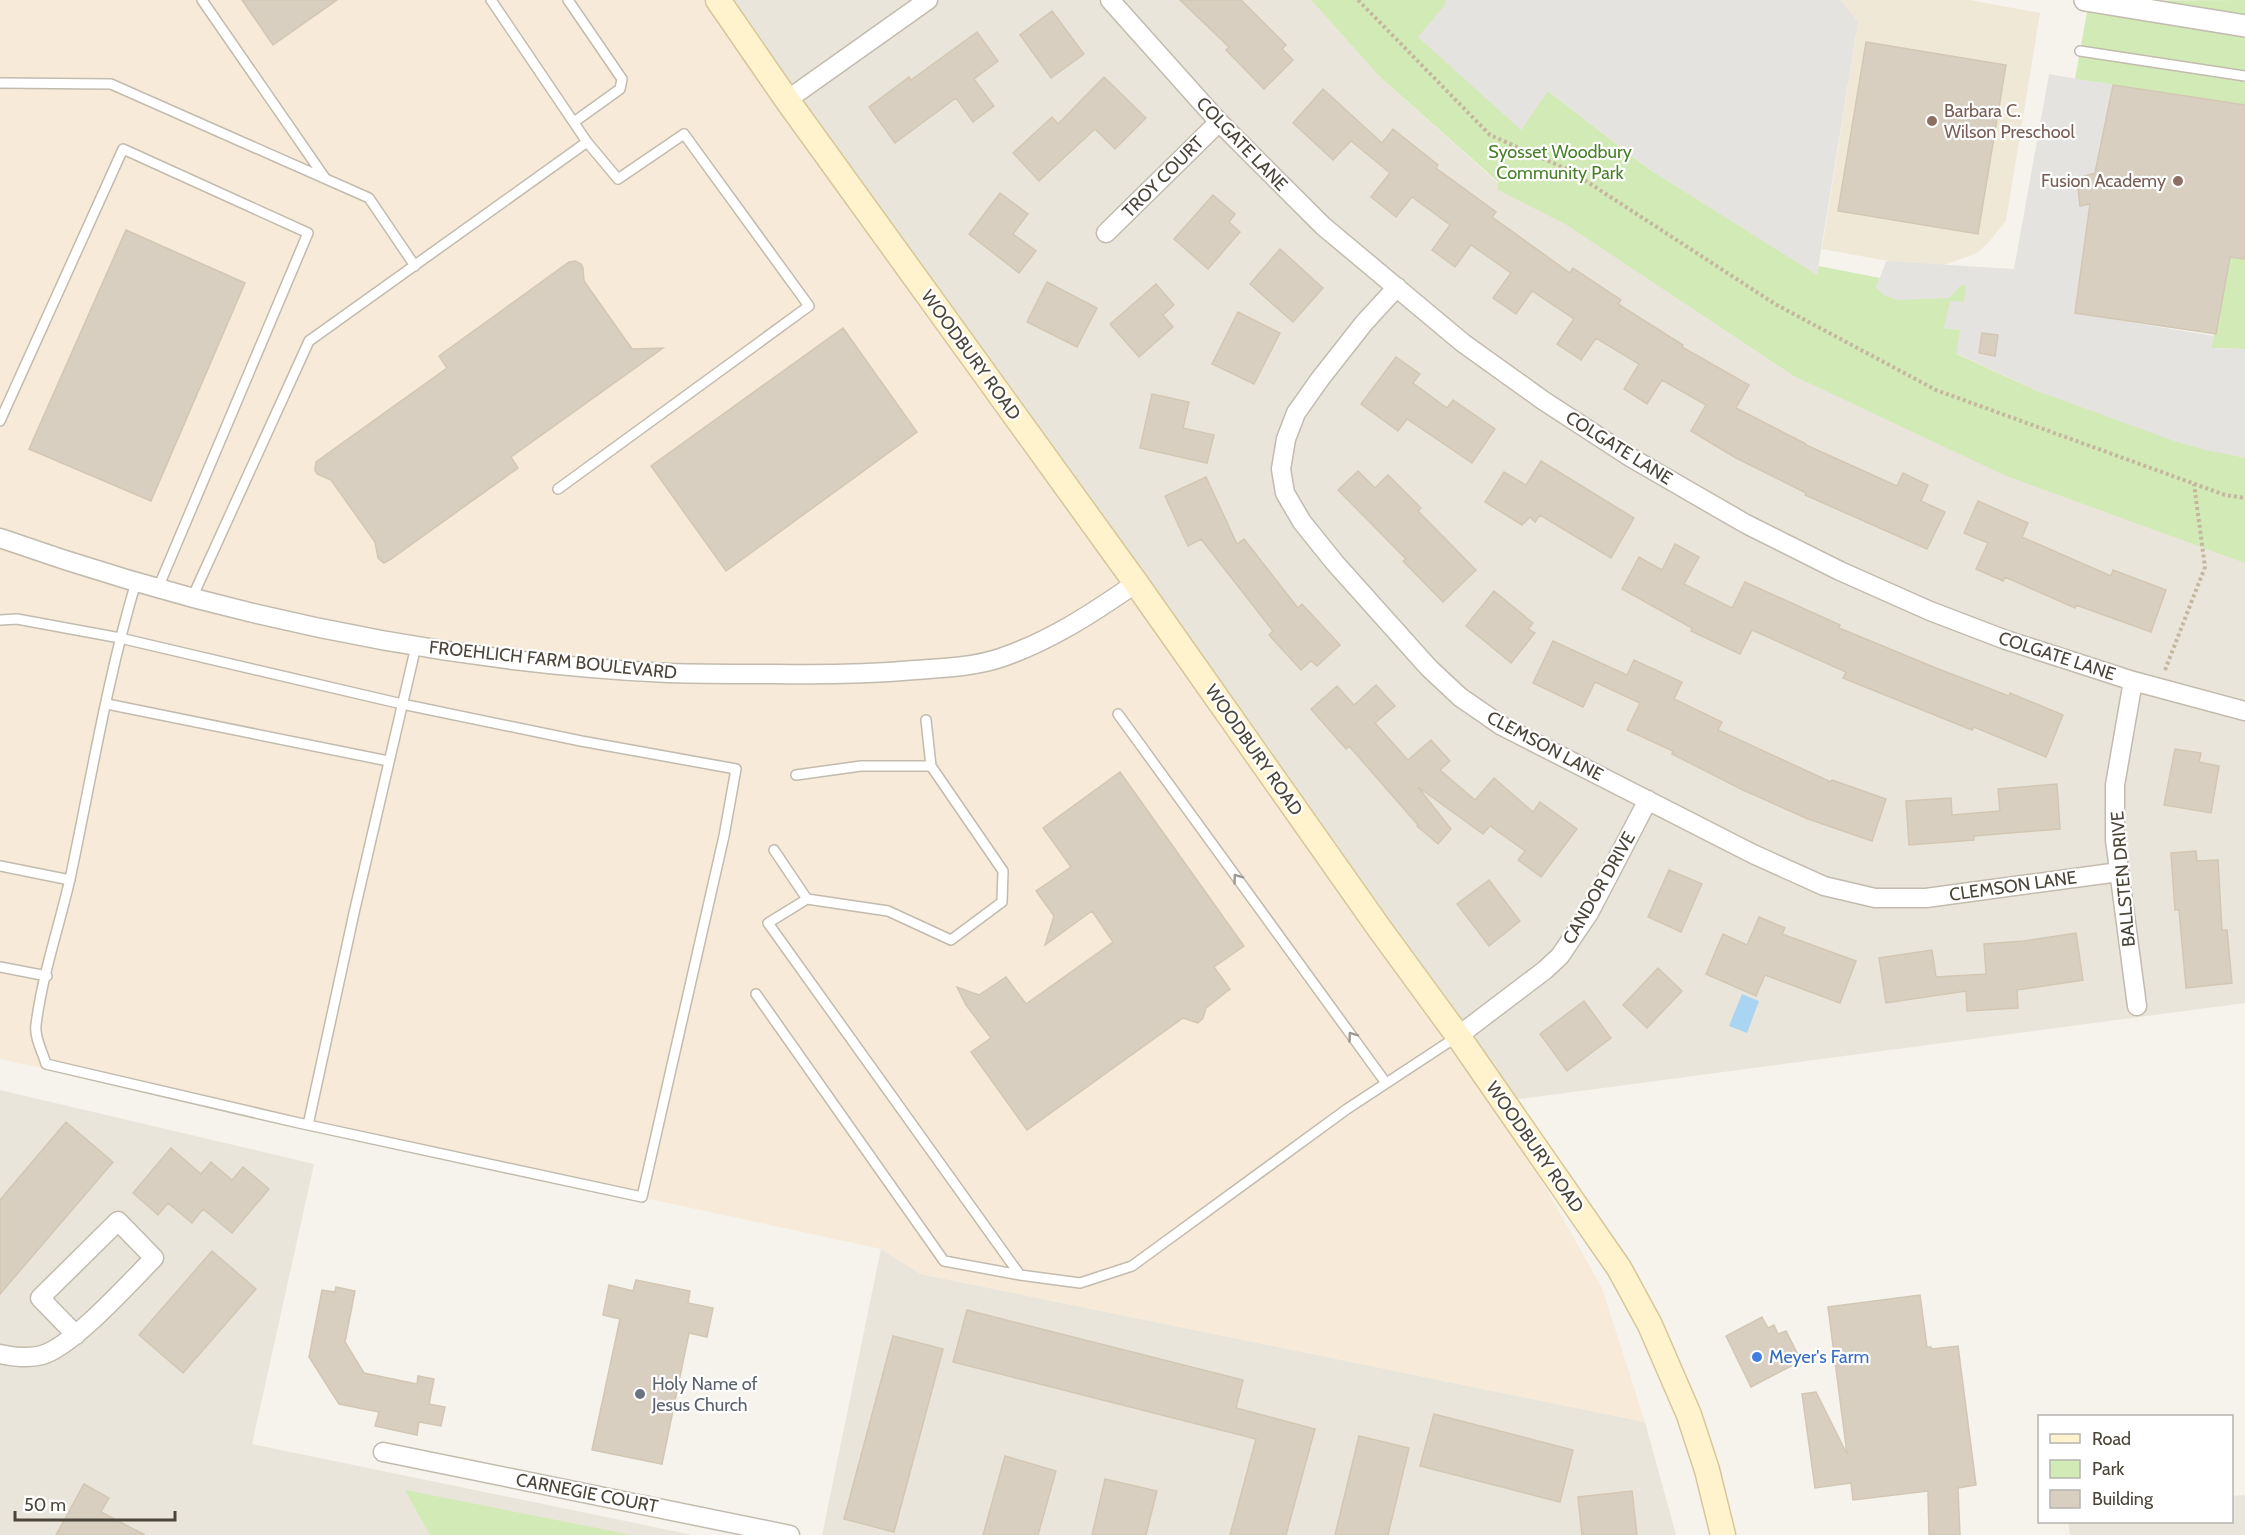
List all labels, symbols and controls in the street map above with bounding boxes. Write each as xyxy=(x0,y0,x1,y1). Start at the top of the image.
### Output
street label: COLGATE LANE xyxy=(1192,93,1292,195)
place label: Barbara C. Wilson Preschool xyxy=(1944,100,2075,143)
marker: Barbara C. Wilson Preschool xyxy=(1925,114,1939,128)
street label: TROY COURT xyxy=(1118,131,1209,222)
park label: Syosset Woodbury Community Park xyxy=(1488,141,1632,184)
place label: Fusion Academy xyxy=(2041,170,2166,192)
marker: Fusion Academy xyxy=(2171,174,2185,188)
street label: WOODBURY ROAD xyxy=(917,286,1025,424)
street label: COLGATE LANE xyxy=(1561,406,1677,490)
street label: COLGATE LANE xyxy=(1996,627,2118,685)
street label: FROEHLICH FARM BOULEVARD xyxy=(428,636,678,684)
street label: WOODBURY ROAD xyxy=(1201,680,1307,820)
street label: CLEMSON LANE xyxy=(1483,706,1607,786)
street label: BALLSTEN DRIVE xyxy=(2106,810,2140,948)
street label: CANDOR DRIVE xyxy=(1558,828,1640,948)
street label: CLEMSON LANE xyxy=(1948,866,2078,906)
one-way arrow xyxy=(1233,873,1244,884)
one-way arrow xyxy=(1348,1031,1359,1042)
street label: WOODBURY ROAD xyxy=(1482,1077,1588,1217)
place label: Meyer's Farm xyxy=(1769,1346,1869,1368)
marker: Meyer's Farm xyxy=(1750,1350,1764,1364)
place label: Holy Name of Jesus Church xyxy=(651,1373,758,1416)
marker: Holy Name of Jesus Church xyxy=(633,1387,647,1401)
legend xyxy=(2038,1415,2233,1523)
text: Road xyxy=(2092,1428,2131,1450)
text: Park xyxy=(2092,1458,2125,1480)
street label: CARNEGIE COURT xyxy=(514,1468,660,1518)
scale bar xyxy=(15,1484,176,1522)
text: Building xyxy=(2092,1488,2154,1510)
text: 50 m xyxy=(24,1494,66,1516)

